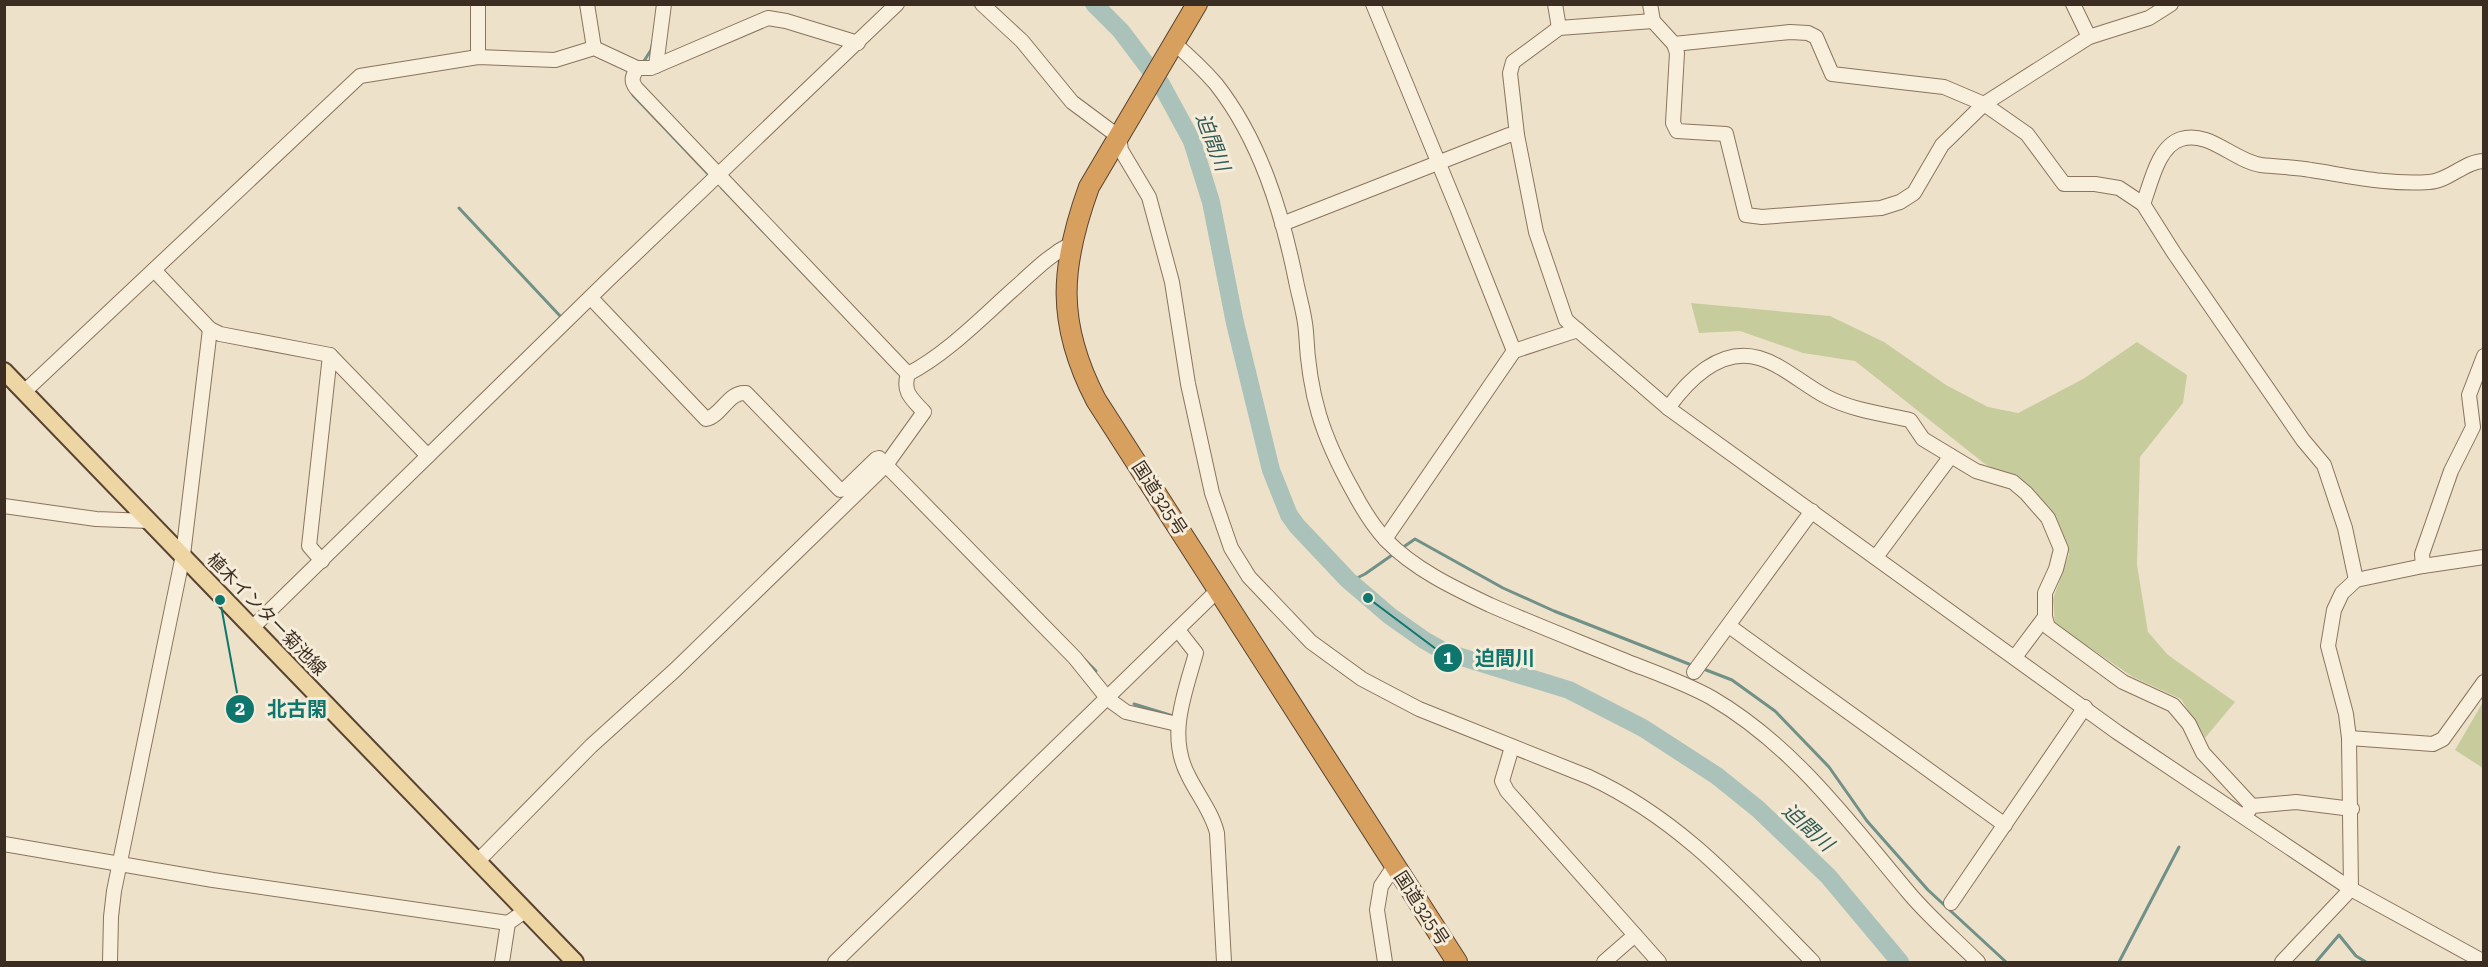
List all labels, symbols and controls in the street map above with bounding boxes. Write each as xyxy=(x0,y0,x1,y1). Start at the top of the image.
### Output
water label: 迫間川 xyxy=(1191,110,1236,176)
street label: 国道325号 xyxy=(1128,457,1192,539)
street label: 植木インター菊池線 xyxy=(203,548,331,680)
callout: 迫間川 xyxy=(1433,639,1547,677)
text: 迫間川 xyxy=(1475,646,1535,670)
text: 1 xyxy=(1443,647,1453,668)
callout: 北古閑 xyxy=(225,690,339,728)
text: 北古閑 xyxy=(267,697,327,721)
text: 2 xyxy=(235,698,245,719)
water label: 迫間川 xyxy=(1778,798,1840,857)
street label: 国道325号 xyxy=(1390,867,1454,949)

